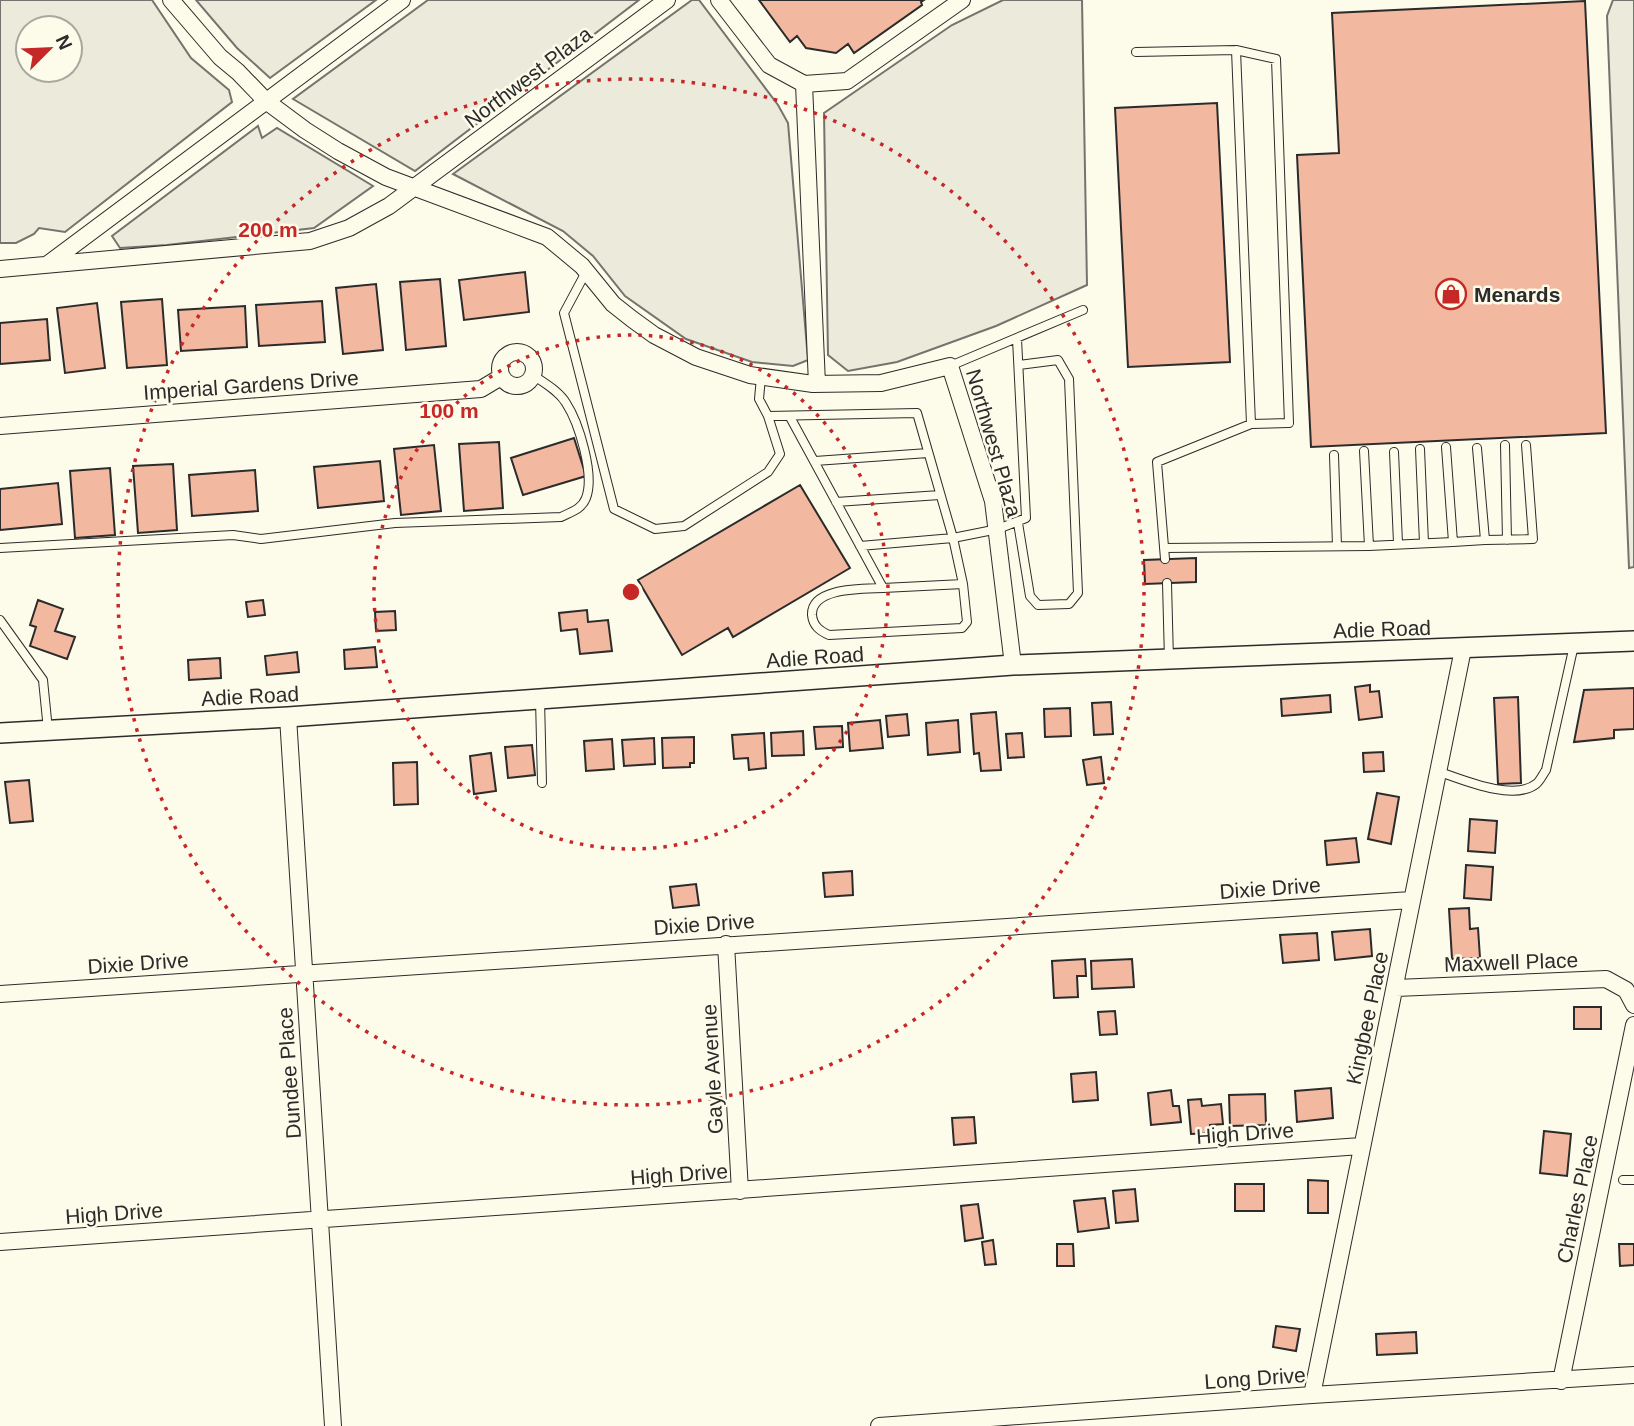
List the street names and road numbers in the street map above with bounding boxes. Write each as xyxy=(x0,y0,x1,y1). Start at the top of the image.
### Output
street label: Northwest Plaza xyxy=(460,22,596,132)
street label: Imperial Gardens Drive xyxy=(143,366,359,404)
street label: Northwest Plaza xyxy=(962,366,1026,520)
street label: Adie Road xyxy=(1333,616,1431,642)
street label: Adie Road xyxy=(765,642,865,672)
street label: Adie Road xyxy=(200,682,300,710)
street label: Dixie Drive xyxy=(1219,873,1321,903)
street label: Dixie Drive xyxy=(653,909,755,939)
street label: Dixie Drive xyxy=(87,948,189,978)
street label: Maxwell Place xyxy=(1444,948,1578,976)
street label: Kingbee Place xyxy=(1342,949,1392,1087)
street label: Gayle Avenue xyxy=(697,1003,727,1135)
street label: Dundee Place xyxy=(273,1006,305,1140)
street label: High Drive xyxy=(1195,1118,1295,1148)
street label: Charles Place xyxy=(1552,1133,1602,1265)
street label: High Drive xyxy=(629,1159,729,1189)
street label: High Drive xyxy=(64,1198,164,1228)
street label: Long Drive xyxy=(1204,1363,1306,1393)

